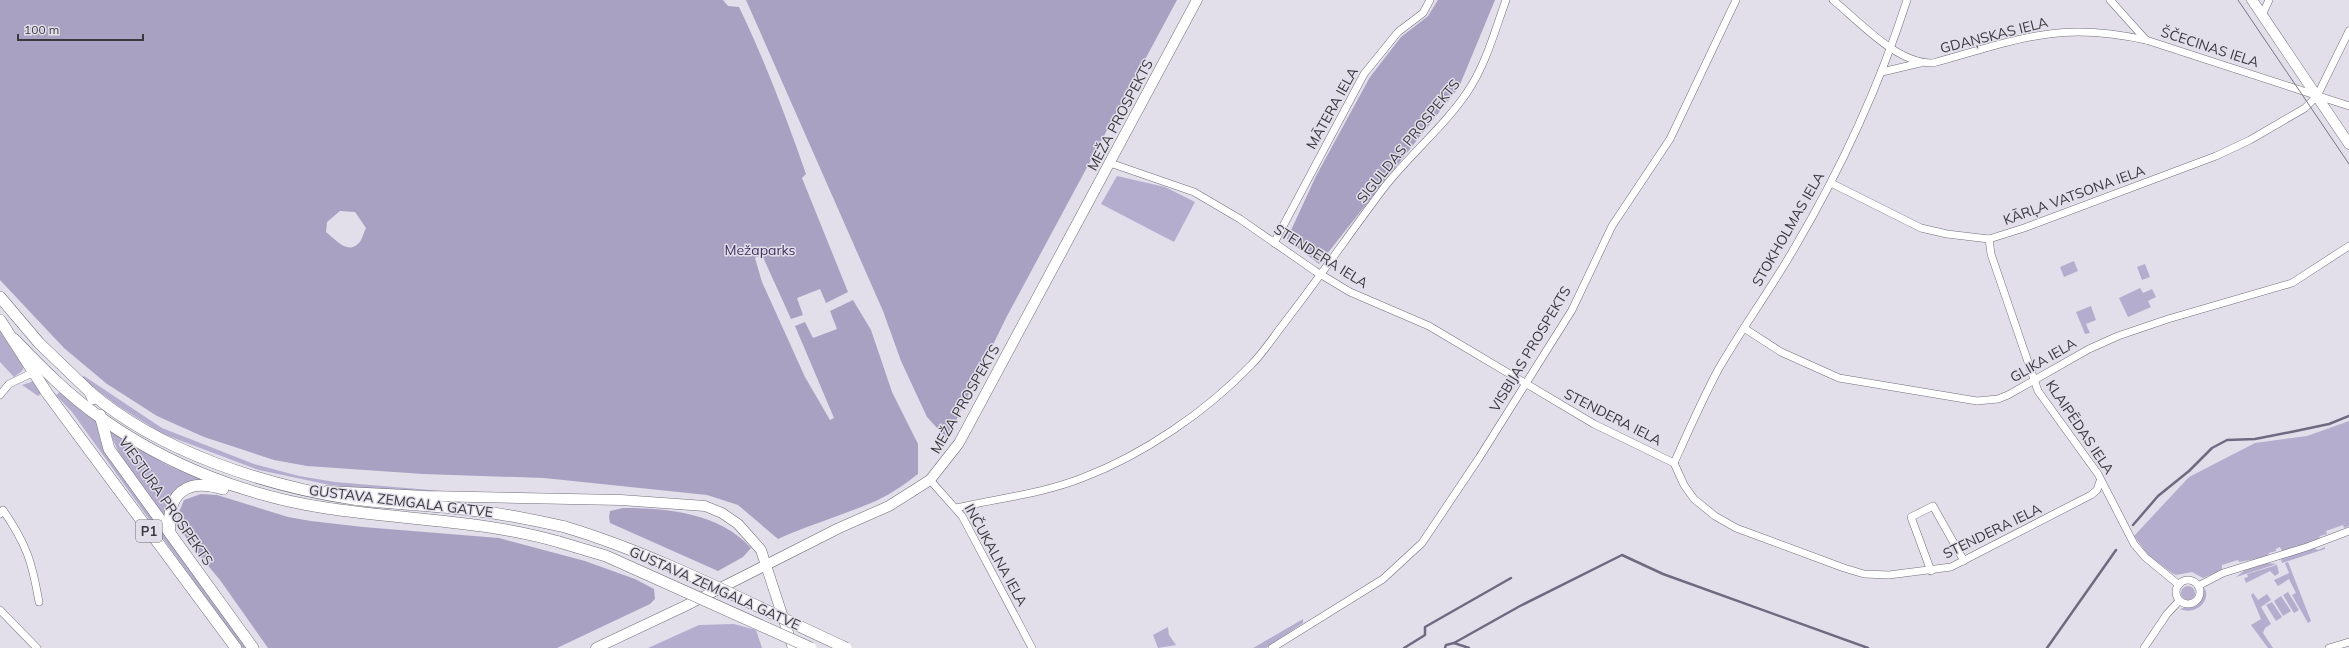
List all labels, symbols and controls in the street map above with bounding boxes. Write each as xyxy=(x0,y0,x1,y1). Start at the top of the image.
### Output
street label: GDAŅSKAS IELA xyxy=(1938,13,2050,57)
scale bar xyxy=(18,16,143,42)
text: 100 m xyxy=(24,22,59,37)
street label: ŠČECINAS IELA xyxy=(2159,23,2262,72)
street label: MEŽA PROSPEKTS xyxy=(1083,56,1157,174)
street label: MĀTERA IELA xyxy=(1302,63,1362,152)
street label: SIGULDAS PROSPEKTS xyxy=(1352,75,1464,207)
street label: KĀRĻA VATSONA IELA xyxy=(2001,161,2148,229)
street label: STOKHOLMAS IELA xyxy=(1748,168,1828,289)
street label: STENDERA IELA xyxy=(1271,220,1372,292)
park label: Mežaparks xyxy=(724,241,796,259)
street label: VISBIJAS PROSPEKTS xyxy=(1485,283,1575,415)
street label: GLIKA IELA xyxy=(2007,333,2080,386)
street label: MEŽA PROSPEKTS xyxy=(926,341,1004,457)
street label: KLAIPĒDAS IELA xyxy=(2042,376,2119,478)
street label: STENDERA IELA xyxy=(1561,385,1666,450)
street label: VIESTURA PROSPEKTS xyxy=(115,433,217,569)
street label: GUSTAVA ZEMGALA GATVE xyxy=(308,481,494,521)
street label: STENDERA IELA xyxy=(1940,499,2045,563)
street label: INČUKALNA IELA xyxy=(960,501,1032,610)
road number: P1 xyxy=(136,520,162,542)
street label: GUSTAVA ZEMGALA GATVE xyxy=(627,542,803,634)

